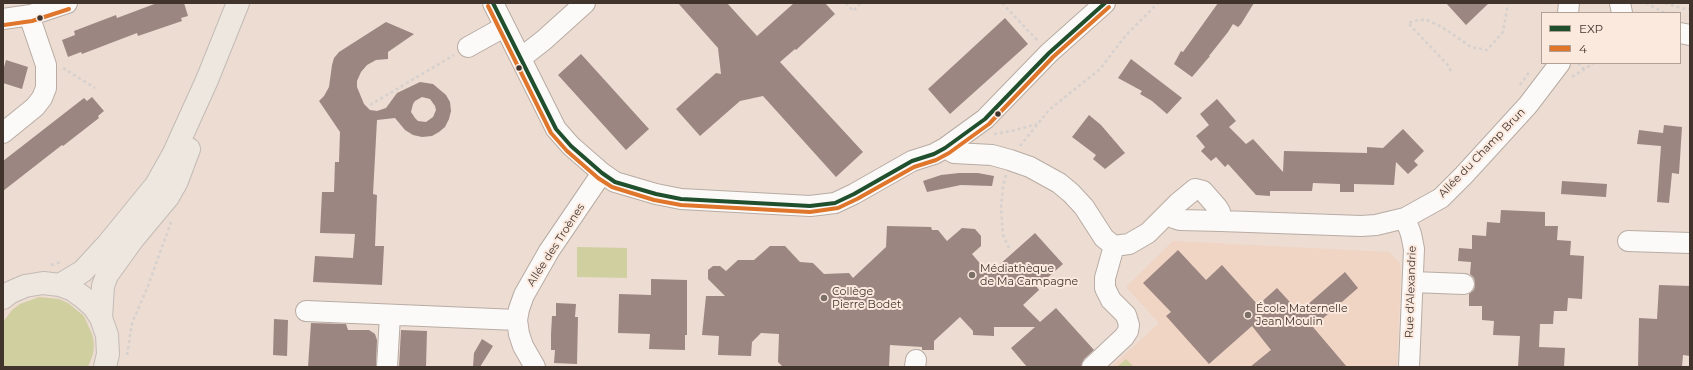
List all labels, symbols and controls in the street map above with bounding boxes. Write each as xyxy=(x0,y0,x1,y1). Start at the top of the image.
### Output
legend xyxy=(1541,12,1681,64)
unlabelled marker xyxy=(35,13,45,23)
text: EXP xyxy=(1579,21,1603,36)
text: 4 xyxy=(1579,41,1587,56)
unlabelled marker xyxy=(514,63,524,73)
street label: Allée du Champ Brun xyxy=(1436,106,1528,200)
unlabelled marker xyxy=(993,109,1003,119)
street label: Allée des Troènes xyxy=(524,201,588,289)
street label: Rue d'Alexandrie xyxy=(1403,246,1419,338)
place label: Médiathèque de Ma Campagne xyxy=(980,262,1078,288)
marker: Médiathèque de Ma Campagne xyxy=(967,270,977,280)
place label: Collège Pierre Bodet xyxy=(832,285,901,311)
marker: Collège Pierre Bodet xyxy=(819,293,829,303)
place label: École Maternelle Jean Moulin xyxy=(1256,302,1348,328)
marker: École Maternelle Jean Moulin xyxy=(1243,310,1253,320)

